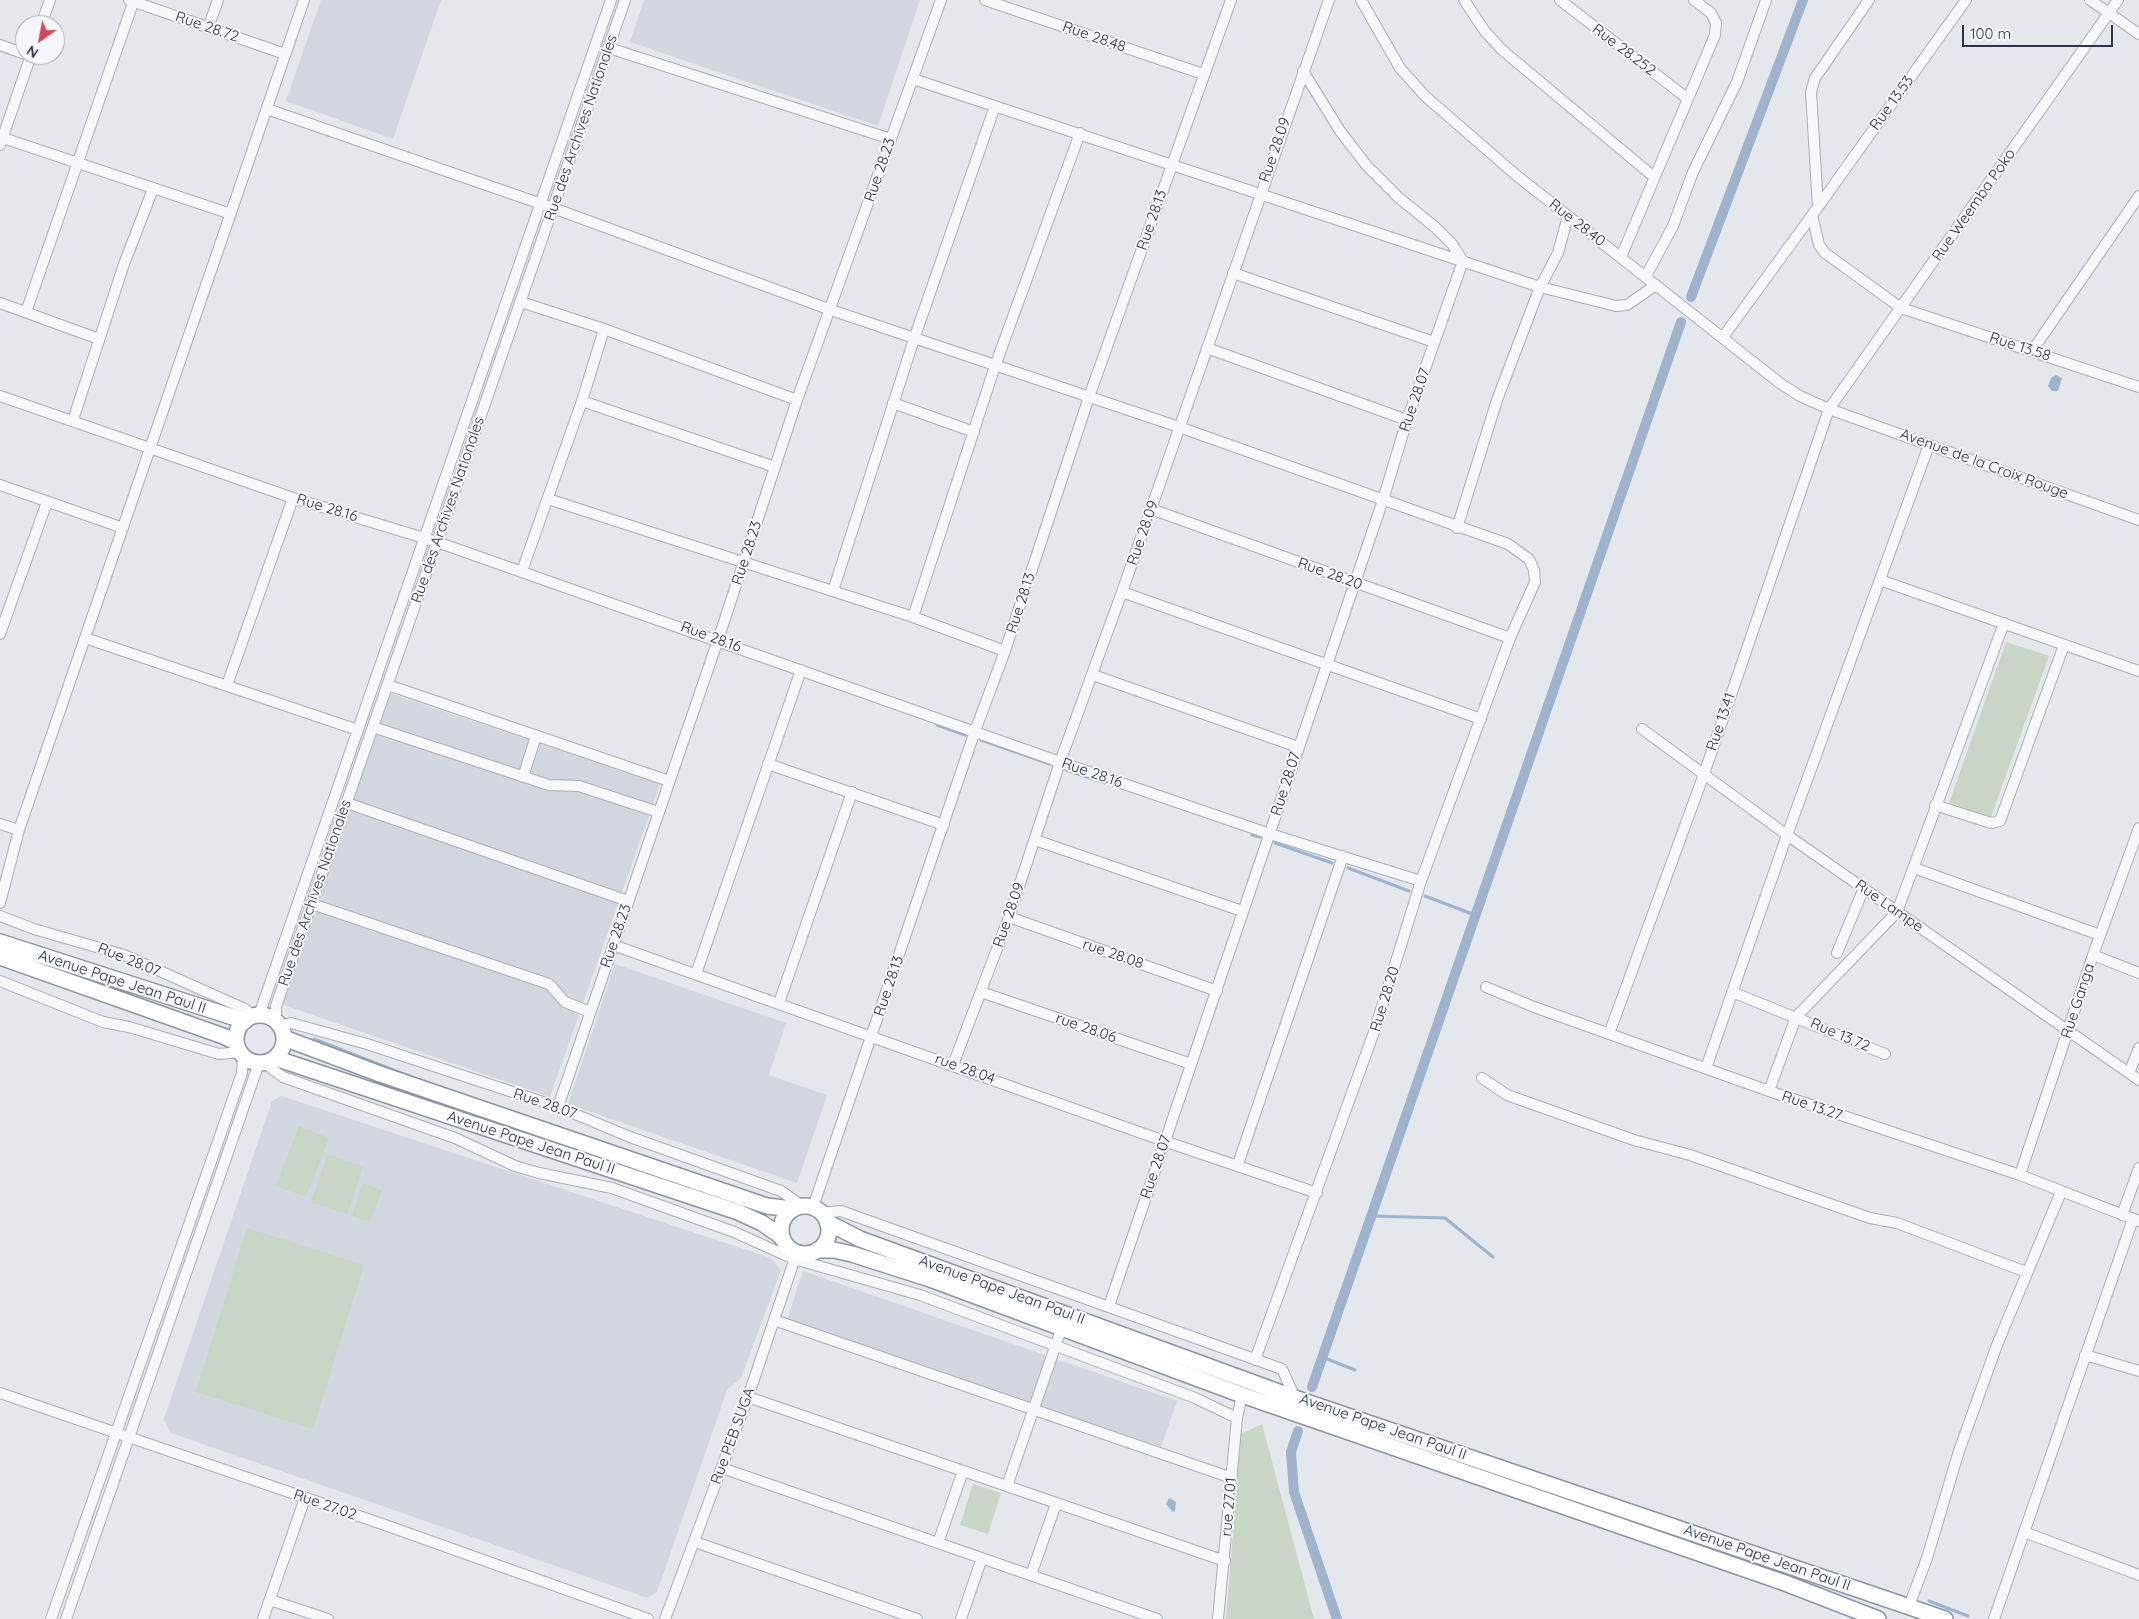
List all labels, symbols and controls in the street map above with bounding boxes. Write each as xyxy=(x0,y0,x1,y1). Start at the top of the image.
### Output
street label: Rue 28.72 xyxy=(173,8,241,46)
north arrow xyxy=(15,15,65,65)
scale bar xyxy=(1964,15,2115,47)
street label: Rue 28.48 xyxy=(1060,18,1128,56)
street label: Rue 28.252 xyxy=(1589,20,1659,80)
text: 100 m xyxy=(1970,24,2011,43)
street label: Rue des Archives Nationales xyxy=(541,33,621,223)
text: N xyxy=(23,41,42,62)
street label: Rue 13.53 xyxy=(1866,72,1918,134)
street label: Rue 28.09 xyxy=(1256,115,1294,185)
street label: Rue 28.23 xyxy=(861,136,899,204)
street label: Rue Weemba Poko xyxy=(1929,145,2019,265)
street label: Rue 28.13 xyxy=(1133,187,1171,253)
street label: Rue 28.40 xyxy=(1545,195,1609,251)
street label: Rue 13.58 xyxy=(1987,329,2053,365)
street label: Rue 28.07 xyxy=(1396,366,1434,434)
street label: Rue des Archives Nationales xyxy=(408,415,488,605)
street label: Avenue de la Croix Rouge xyxy=(1898,425,2070,503)
street label: Rue 28.16 xyxy=(294,490,360,526)
street label: Rue 28.09 xyxy=(1124,498,1162,568)
street label: Rue 28.23 xyxy=(728,519,766,587)
street label: Rue 28.20 xyxy=(1295,554,1365,594)
street label: Rue 28.13 xyxy=(1003,570,1039,636)
street label: Rue 28.16 xyxy=(678,618,744,656)
street label: Rue 13.41 xyxy=(1703,691,1739,753)
street label: Rue 28.07 xyxy=(1267,750,1305,818)
street label: Rue 28.16 xyxy=(1059,754,1125,792)
street label: Rue des Archives Nationales xyxy=(275,798,355,988)
street label: Rue Lampe xyxy=(1851,876,1927,936)
street label: Rue 28.09 xyxy=(990,880,1028,950)
street label: Rue 28.23 xyxy=(597,902,635,970)
street label: rue 28.08 xyxy=(1080,935,1146,973)
street label: Rue 28.07 xyxy=(95,939,163,981)
street label: Avenue Pape Jean Paul II xyxy=(36,946,208,1018)
street label: Rue 28.13 xyxy=(870,953,908,1019)
street label: Rue Ganga xyxy=(2057,961,2099,1041)
street label: Rue 28.20 xyxy=(1367,964,1403,1034)
street label: rue 28.06 xyxy=(1053,1009,1119,1047)
street label: Rue 13.72 xyxy=(1807,1014,1873,1056)
street label: rue 28.04 xyxy=(932,1050,998,1088)
street label: Rue 28.07 xyxy=(511,1085,579,1123)
street label: Rue 13.27 xyxy=(1779,1087,1845,1125)
street label: Avenue Pape Jean Paul II xyxy=(445,1107,617,1179)
street label: Rue 28.07 xyxy=(1137,1133,1175,1201)
street label: Avenue Pape Jean Paul II xyxy=(917,1252,1087,1328)
street label: Rue PEB SUGA xyxy=(707,1385,759,1487)
street label: Avenue Pape Jean Paul II xyxy=(1297,1390,1469,1464)
street label: rue 27.01 xyxy=(1217,1477,1241,1537)
street label: Rue 27.02 xyxy=(291,1486,359,1524)
street label: Avenue Pape Jean Paul II xyxy=(1681,1521,1853,1595)

